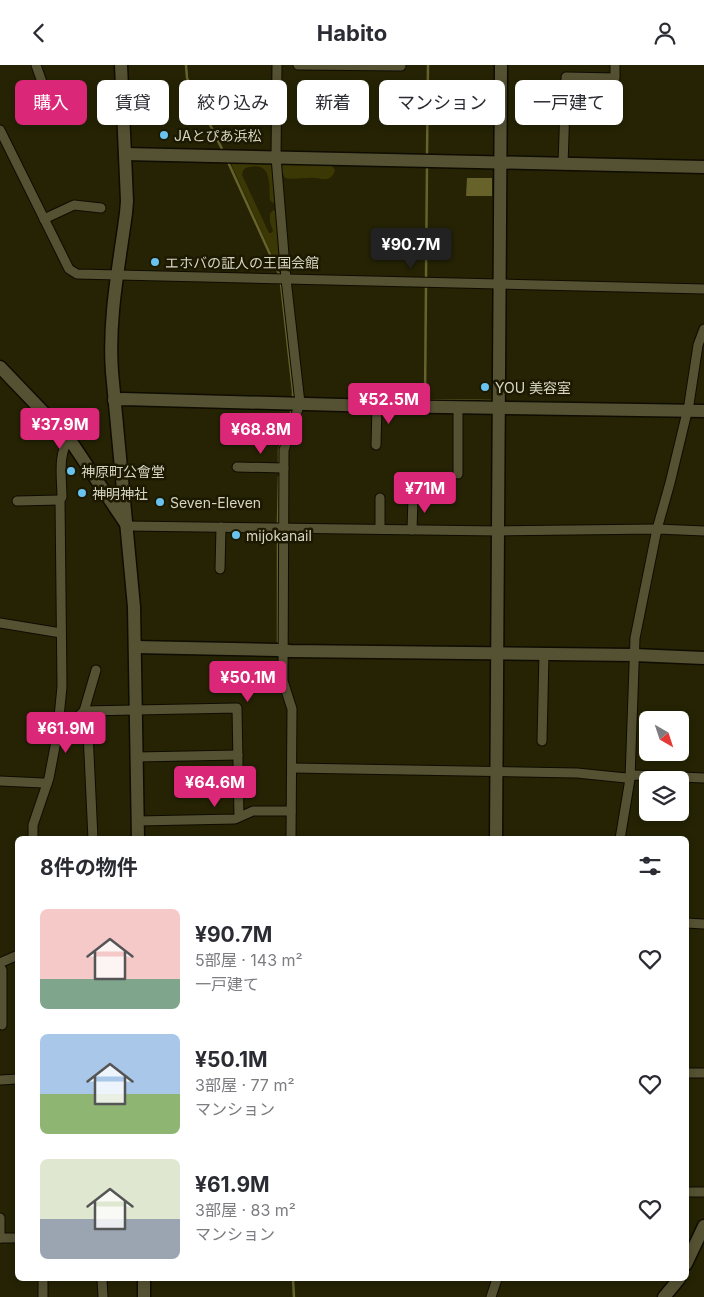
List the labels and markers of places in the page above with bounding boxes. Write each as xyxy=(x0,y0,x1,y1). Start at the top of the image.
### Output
place label: JAとぴあ浜松 xyxy=(174,127,261,144)
marker: JAとぴあ浜松 xyxy=(158,129,170,141)
pin: ¥90.7M xyxy=(370,227,452,270)
place label: エホバの証人の王国会館 xyxy=(165,254,319,271)
marker: エホバの証人の王国会館 xyxy=(149,256,161,268)
place label: YOU 美容室 xyxy=(495,379,571,396)
marker: YOU 美容室 xyxy=(479,381,491,393)
pin: ¥52.5M xyxy=(348,383,430,425)
pin: ¥37.9M xyxy=(19,407,101,450)
pin: ¥68.8M xyxy=(220,413,302,455)
place label: 神原町公會堂 xyxy=(81,463,165,480)
marker: 神原町公會堂 xyxy=(65,465,77,477)
pin: ¥71M xyxy=(395,471,455,514)
place label: 神明神社 xyxy=(92,485,148,502)
marker: 神明神社 xyxy=(76,487,88,499)
place label: Seven-Eleven xyxy=(170,494,261,511)
marker: Seven-Eleven xyxy=(154,496,166,508)
place label: mijokanail xyxy=(246,527,312,544)
marker: mijokanail xyxy=(230,529,242,541)
pin: ¥50.1M xyxy=(207,661,289,703)
pin: ¥61.9M xyxy=(25,711,107,754)
pin: ¥64.6M xyxy=(174,765,256,808)

